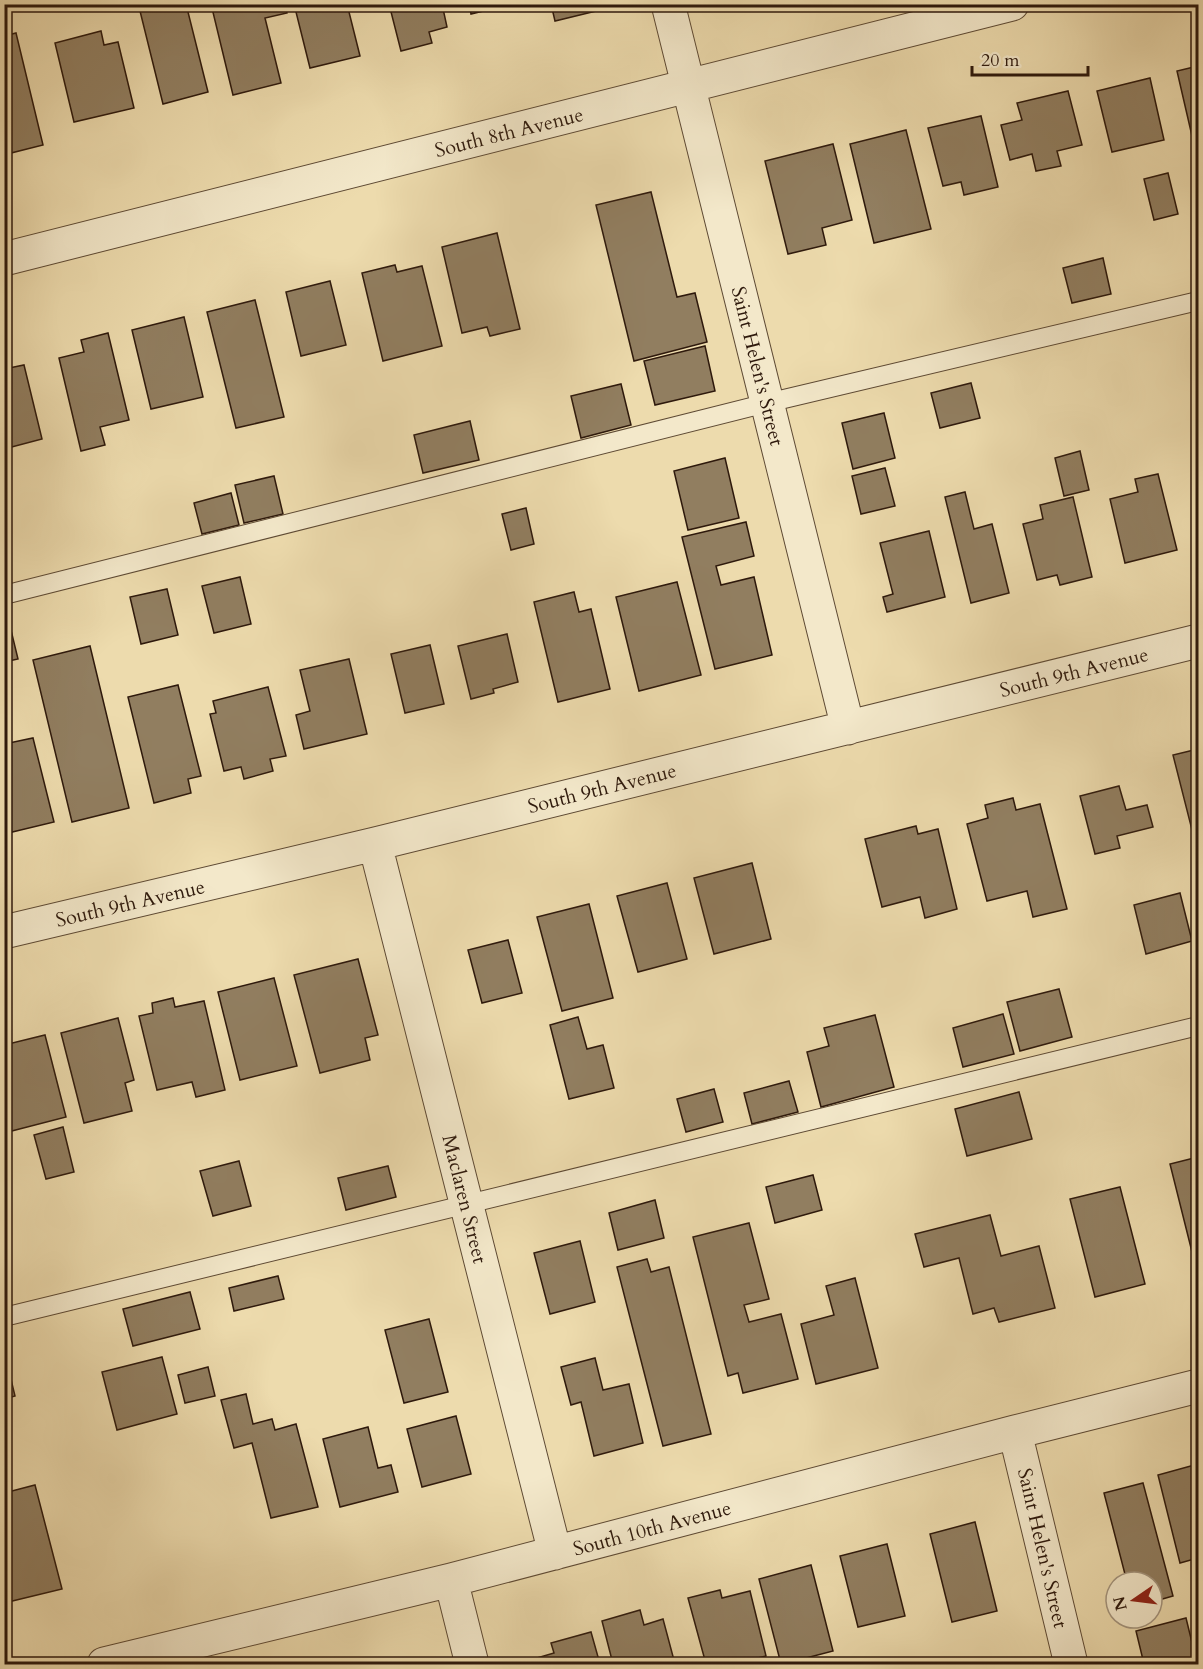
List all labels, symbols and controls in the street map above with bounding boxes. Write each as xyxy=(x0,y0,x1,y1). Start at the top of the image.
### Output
scale bar xyxy=(972,39,1088,77)
text: 20 m xyxy=(981,48,1020,73)
street label: South 8th Avenue xyxy=(432,101,586,164)
street label: Saint Helen's Street xyxy=(725,284,791,449)
street label: South 9th Avenue xyxy=(997,641,1151,704)
street label: South 9th Avenue xyxy=(525,757,679,820)
street label: South 9th Avenue xyxy=(53,873,207,934)
street label: Maclaren Street xyxy=(436,1132,494,1267)
street label: Saint Helen's Street xyxy=(1011,1465,1074,1631)
street label: South 10th Avenue xyxy=(570,1494,734,1563)
north arrow xyxy=(1104,1570,1164,1630)
text: N xyxy=(1108,1594,1133,1613)

